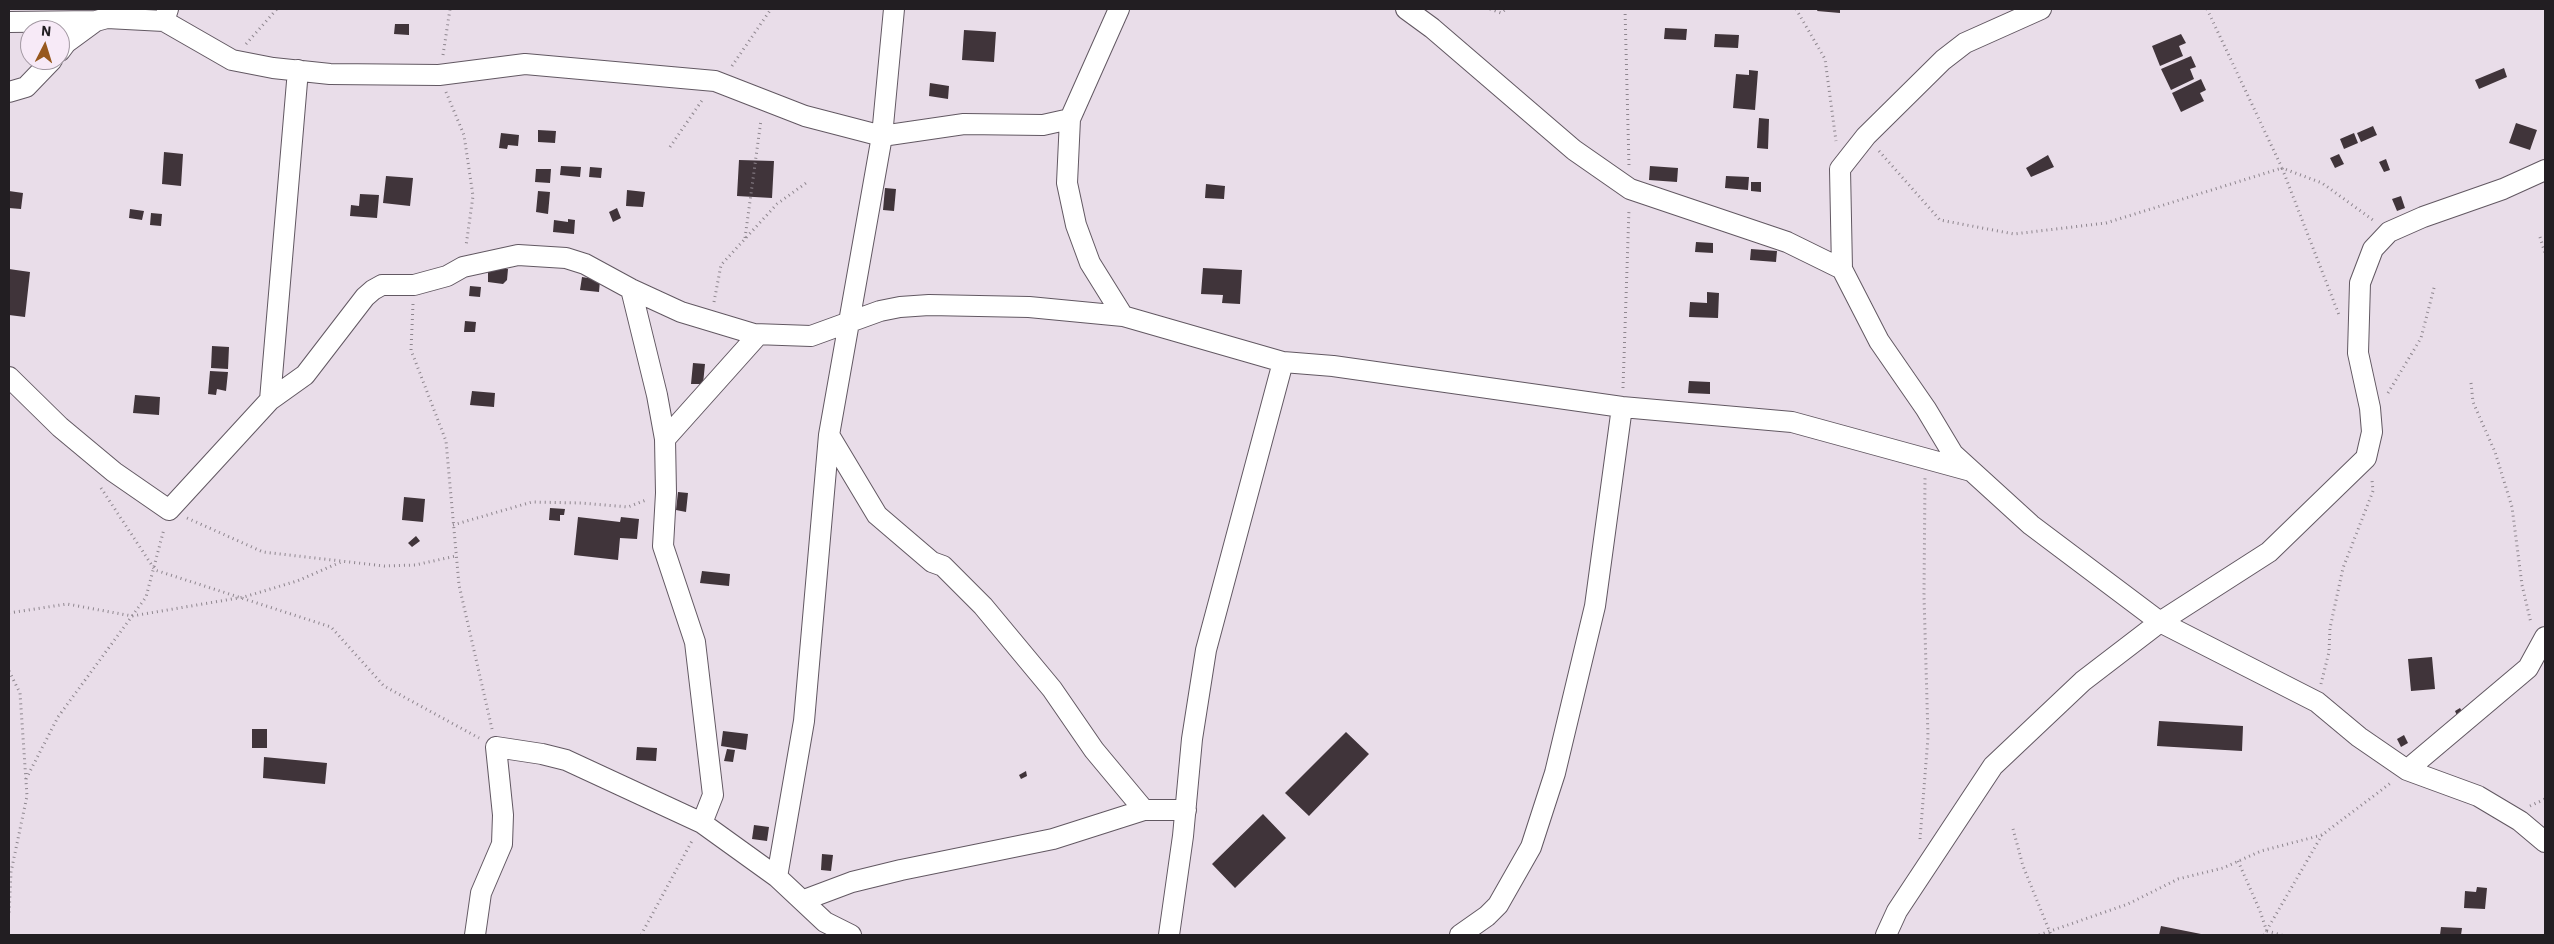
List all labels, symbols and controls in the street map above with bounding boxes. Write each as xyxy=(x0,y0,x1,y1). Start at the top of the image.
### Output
north arrow xyxy=(20,20,70,70)
text: N xyxy=(40,22,52,40)

